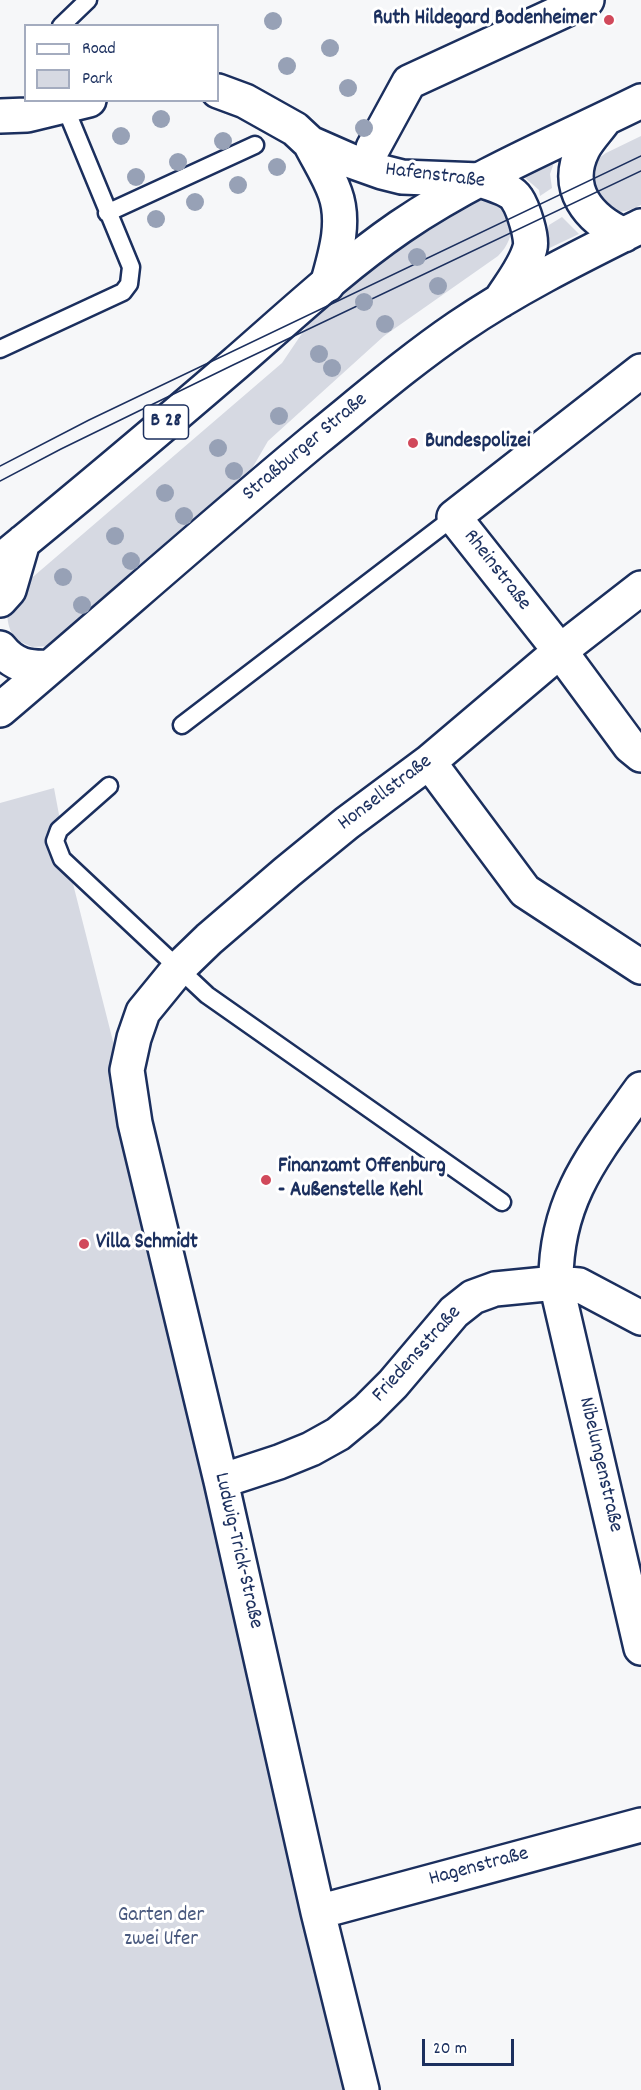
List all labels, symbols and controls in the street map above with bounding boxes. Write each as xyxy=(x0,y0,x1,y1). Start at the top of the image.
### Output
place label: Ruth Hildegard Bodenheimer xyxy=(373,7,597,33)
marker: Ruth Hildegard Bodenheimer xyxy=(602,13,616,27)
legend xyxy=(24,24,219,102)
text: Road xyxy=(82,37,116,62)
text: Park xyxy=(82,67,113,92)
street label: Hafenstraße xyxy=(384,158,486,196)
street label: Straßburger Straße xyxy=(238,388,374,508)
road number: B 28 xyxy=(144,405,188,439)
place label: Bundespolizei xyxy=(425,430,531,456)
marker: Bundespolizei xyxy=(406,436,420,450)
street label: Rheinstraße xyxy=(456,525,536,617)
street label: Honsellstraße xyxy=(334,750,438,838)
place label: Finanzamt Offenburg - Außenstelle Kehl xyxy=(278,1155,446,1205)
marker: Finanzamt Offenburg - Außenstelle Kehl xyxy=(259,1173,273,1187)
place label: Villa Schmidt xyxy=(96,1231,198,1257)
marker: Villa Schmidt xyxy=(77,1237,91,1251)
street label: Friedensstraße xyxy=(368,1301,468,1409)
street label: Nibelungenstraße xyxy=(571,1395,627,1535)
street label: Ludwig-Trick-Straße xyxy=(207,1471,267,1631)
street label: Hagenstraße xyxy=(426,1843,532,1893)
park label: Garten der zwei Ufer xyxy=(118,1904,204,1954)
scale bar xyxy=(425,2027,516,2065)
text: 20 m xyxy=(433,2037,467,2062)

